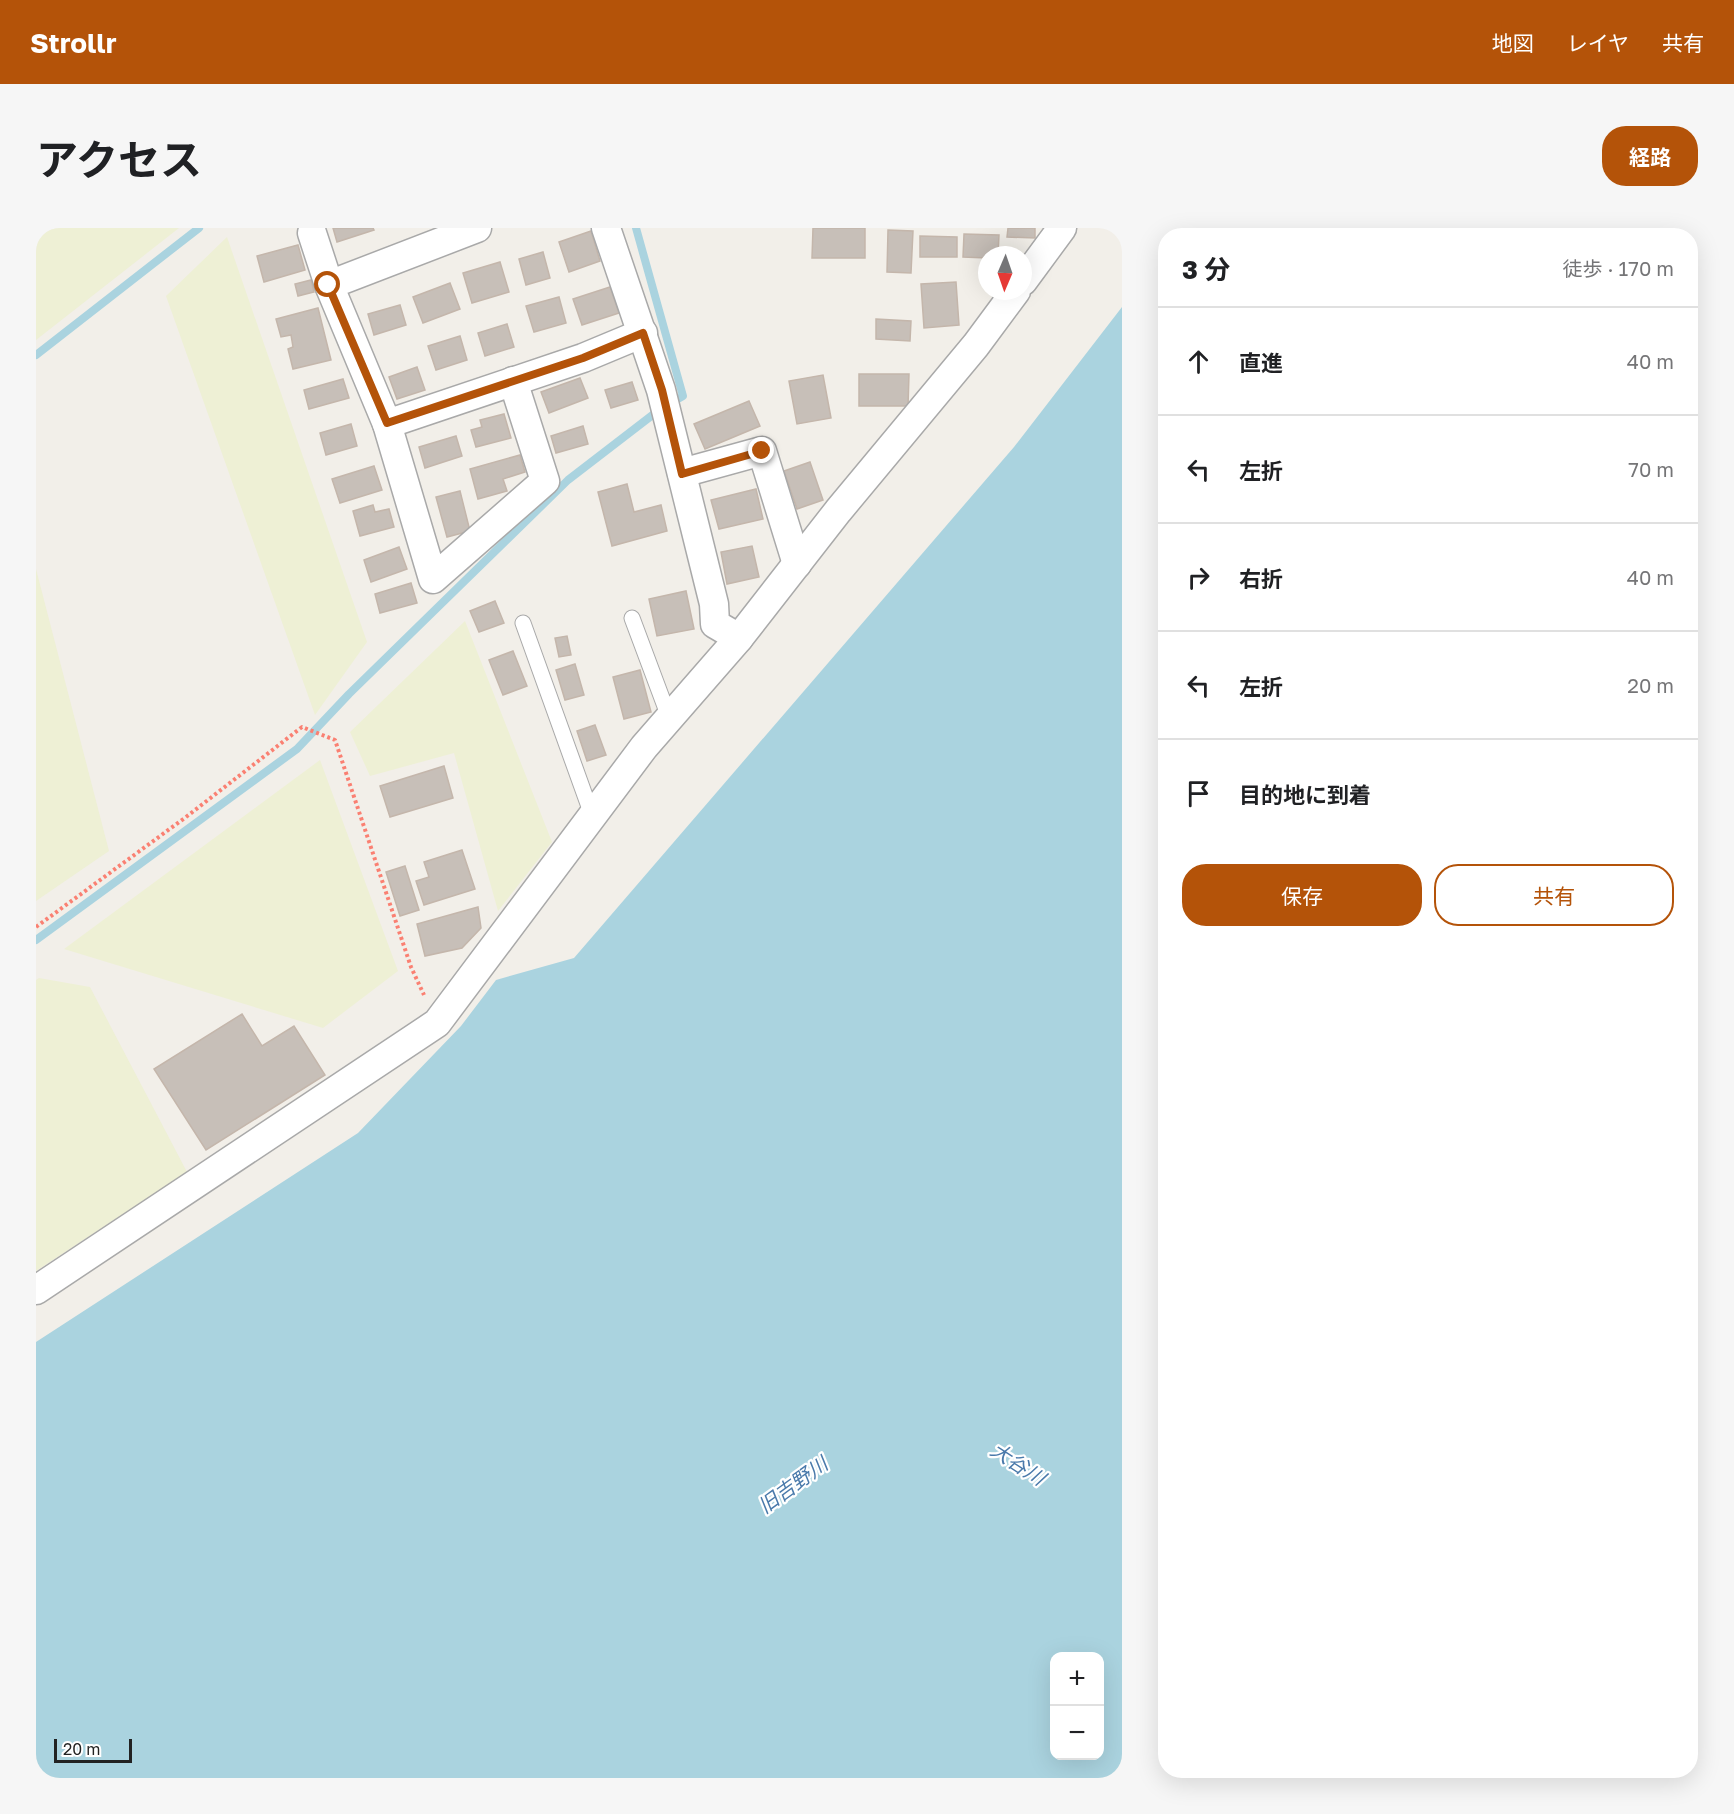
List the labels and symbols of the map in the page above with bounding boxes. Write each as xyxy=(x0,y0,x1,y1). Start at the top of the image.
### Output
north arrow xyxy=(978,246,1032,300)
route start xyxy=(314,271,340,297)
route end xyxy=(748,437,774,463)
water label: 大谷川 xyxy=(987,1437,1052,1491)
water label: 旧吉野川 xyxy=(753,1450,833,1517)
scale bar xyxy=(54,1736,132,1764)

